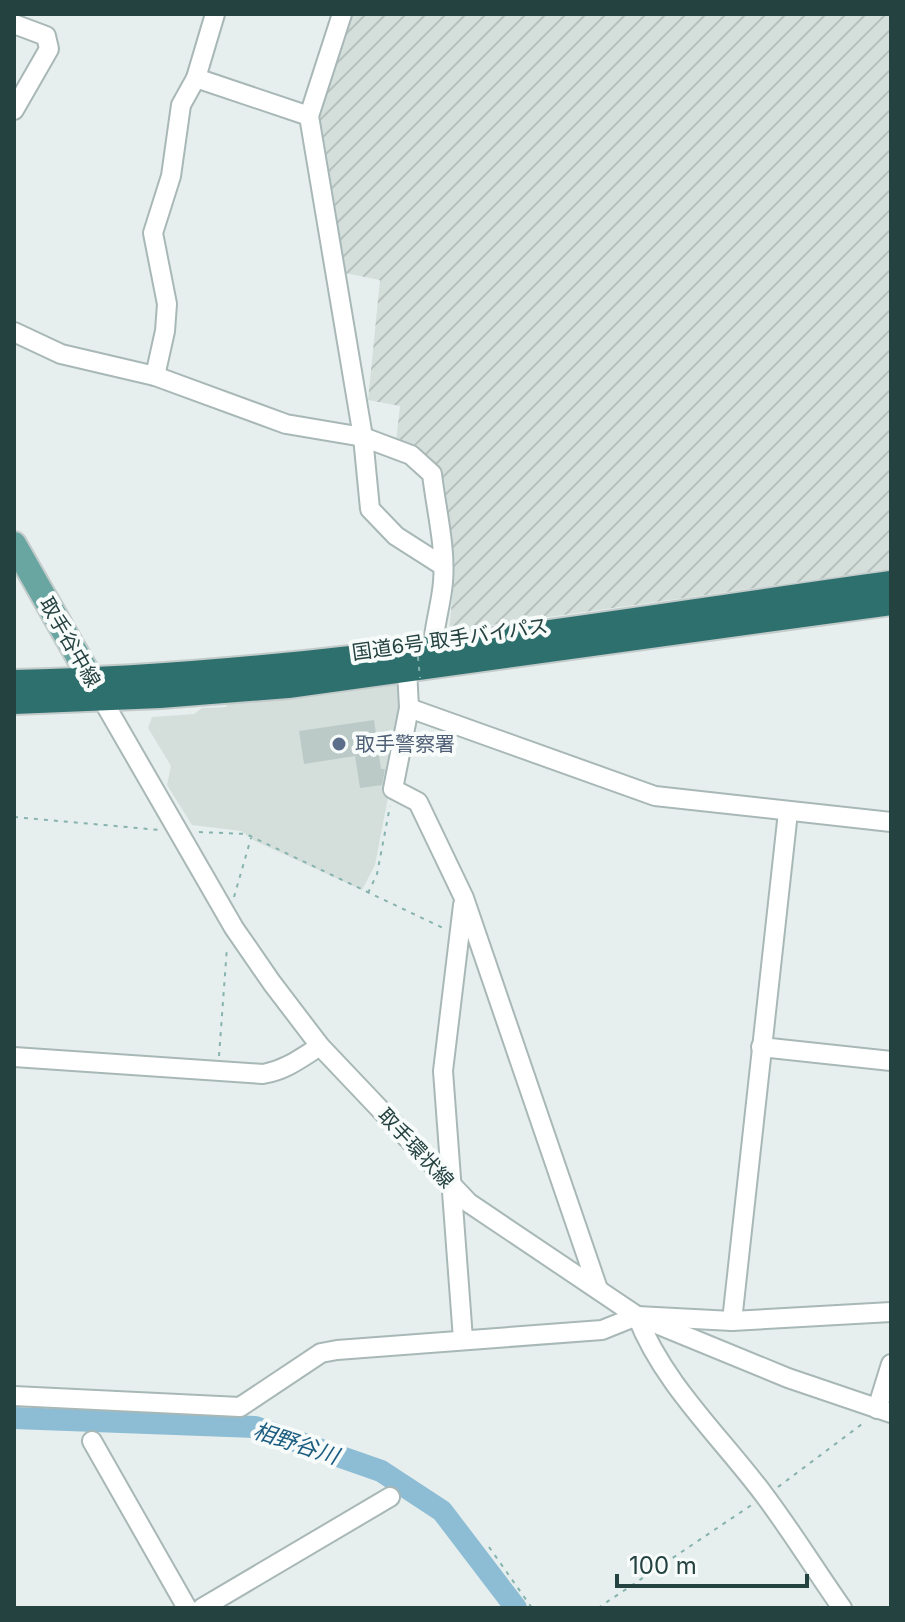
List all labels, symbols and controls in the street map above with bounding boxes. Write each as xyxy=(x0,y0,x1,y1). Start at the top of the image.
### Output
street label: 取手谷中線 xyxy=(35,593,105,691)
street label: 国道6号 取手バイパス xyxy=(350,613,550,665)
place label: 取手警察署 xyxy=(355,732,455,756)
marker: 取手警察署 xyxy=(330,735,348,753)
street label: 取手環状線 xyxy=(373,1103,459,1193)
water label: 相野谷川 xyxy=(250,1417,344,1470)
scale bar xyxy=(617,1538,807,1588)
text: 100 m xyxy=(629,1551,697,1580)

